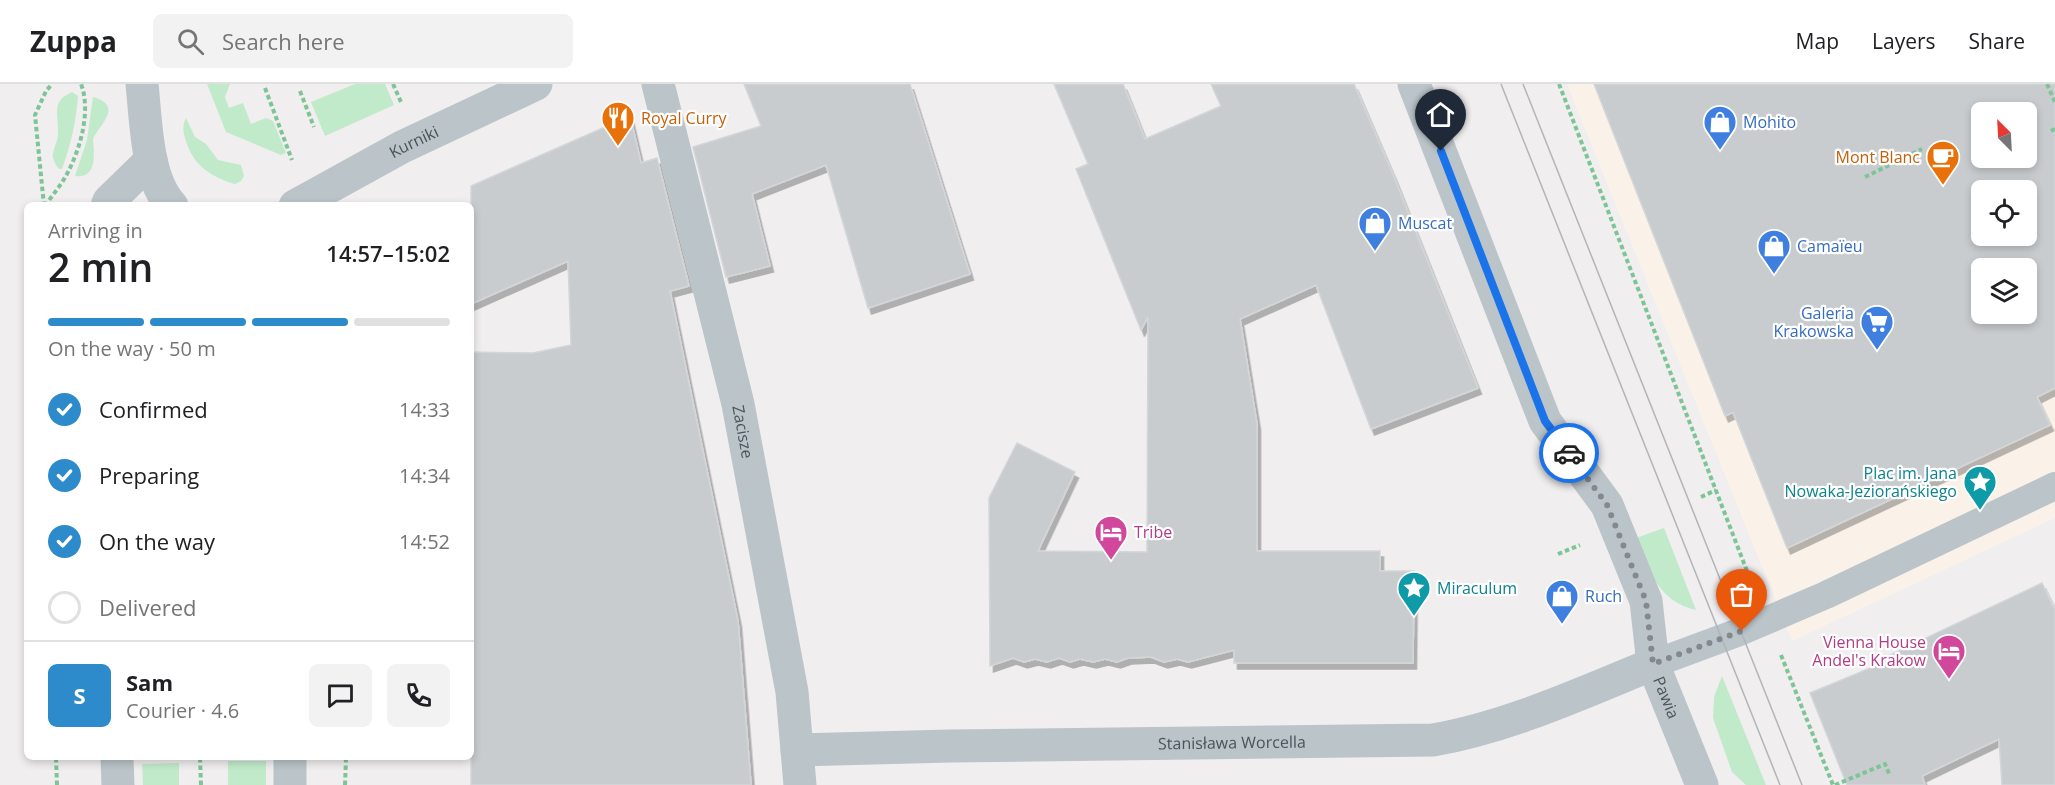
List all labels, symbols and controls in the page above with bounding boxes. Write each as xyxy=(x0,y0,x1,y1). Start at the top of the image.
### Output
search box xyxy=(153,14,573,68)
text: Zuppa xyxy=(30,22,117,60)
icon: search xyxy=(174,25,207,58)
text: Search here xyxy=(222,26,345,56)
text: Map xyxy=(1796,27,1839,55)
text: Layers xyxy=(1872,27,1936,55)
text: Share xyxy=(1969,27,2025,55)
pin xyxy=(1415,89,1466,151)
icon: home xyxy=(1424,98,1457,131)
restaurant icon: Royal Curry xyxy=(600,100,636,147)
north arrow xyxy=(1971,102,2037,168)
map controls xyxy=(1971,102,2037,324)
shop icon: Mohito xyxy=(1702,104,1738,151)
place label: Royal Curry xyxy=(641,107,728,129)
place label: Mohito xyxy=(1743,111,1796,133)
street label: Kurniki xyxy=(385,120,442,163)
cafe icon: Mont Blanc xyxy=(1925,139,1961,186)
place label: Mont Blanc xyxy=(1836,146,1920,168)
button: locate xyxy=(1971,180,2037,246)
shop icon: Muscat xyxy=(1357,205,1393,252)
place label: Muscat xyxy=(1398,212,1452,234)
text: Arriving in xyxy=(48,217,143,244)
shop icon: Camaïeu xyxy=(1756,228,1792,275)
place label: Camaïeu xyxy=(1797,235,1863,257)
text: 14:57–15:02 xyxy=(326,238,450,268)
text: 2 min xyxy=(48,240,153,293)
button: layers xyxy=(1971,258,2037,324)
place label: Galeria Krakowska xyxy=(1773,302,1854,342)
supermarket icon: Galeria Krakowska xyxy=(1859,304,1895,351)
text: On the way · 50 m xyxy=(48,335,216,362)
icon: check xyxy=(48,393,81,426)
text: Confirmed xyxy=(99,394,208,424)
text: 14:33 xyxy=(399,396,450,423)
street label: Zacisze xyxy=(727,403,759,460)
courier xyxy=(1539,423,1599,483)
icon: car xyxy=(1553,437,1586,470)
icon: check xyxy=(48,459,81,492)
text: Preparing xyxy=(99,460,199,490)
text: 14:34 xyxy=(399,462,450,489)
place label: Plac im. Jana Nowaka-Jeziorańskiego xyxy=(1785,462,1957,502)
place icon: Plac im. Jana Nowaka-Jeziorańskiego xyxy=(1962,464,1998,511)
hotel icon: Tribe xyxy=(1093,514,1129,561)
place label: Tribe xyxy=(1134,521,1172,543)
icon: check xyxy=(48,525,81,558)
text: On the way xyxy=(99,526,215,556)
text: 14:52 xyxy=(399,528,450,555)
pin xyxy=(1716,569,1767,631)
place icon: Miraculum xyxy=(1396,570,1432,617)
place label: Miraculum xyxy=(1437,577,1517,599)
shop icon: Ruch xyxy=(1544,578,1580,625)
icon: bag xyxy=(1725,578,1758,611)
place label: Ruch xyxy=(1585,585,1622,607)
text: Delivered xyxy=(99,592,197,622)
place label: Vienna House Andel's Krakow xyxy=(1812,631,1927,671)
hotel icon: Vienna House Andel's Krakow xyxy=(1931,633,1967,680)
button: chat xyxy=(309,664,372,727)
button: phone xyxy=(387,664,450,727)
text: Sam xyxy=(126,667,173,697)
street label: Pawia xyxy=(1648,673,1685,722)
text: S xyxy=(73,680,86,710)
text: Courier · 4.6 xyxy=(126,697,239,724)
street label: Stanisława Worcella xyxy=(1158,731,1306,754)

